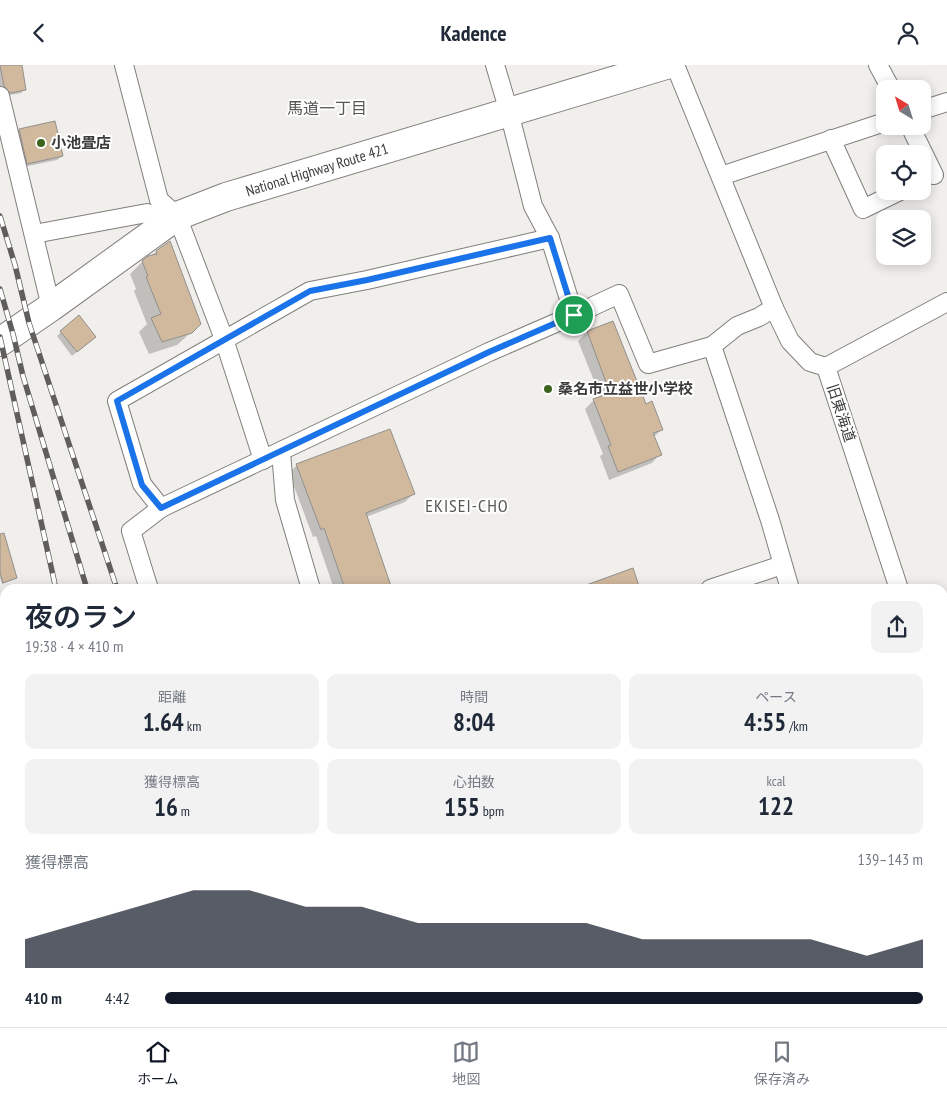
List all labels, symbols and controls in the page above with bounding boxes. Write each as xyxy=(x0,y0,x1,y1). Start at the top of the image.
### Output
icon: back xyxy=(25,19,53,47)
text: Kadence xyxy=(440,19,507,47)
icon: person xyxy=(894,19,922,47)
north arrow xyxy=(876,80,931,135)
map controls xyxy=(876,80,931,265)
district label: 馬道一丁目 xyxy=(287,98,367,118)
place label: 小池畳店 xyxy=(51,133,111,152)
marker: 小池畳店 xyxy=(35,137,47,149)
street label: National Highway Route 421 xyxy=(243,139,390,200)
button: locate xyxy=(876,145,931,200)
button: layers xyxy=(876,210,931,265)
pin xyxy=(553,294,595,336)
icon: arrive xyxy=(560,301,588,329)
place label: 桑名市立益世小学校 xyxy=(558,379,693,398)
street label: 旧東海道 xyxy=(823,381,860,444)
marker: 桑名市立益世小学校 xyxy=(542,383,554,395)
district label: EKISEI-CHO xyxy=(425,494,509,517)
text: 夜のラン xyxy=(25,598,137,635)
button: share xyxy=(871,601,923,653)
text: 19:38 · 4 × 410 m xyxy=(25,636,123,656)
text: 距離 xyxy=(158,688,186,706)
text: 時間 xyxy=(460,688,488,706)
text: ペース xyxy=(755,688,797,706)
text: 1.64 xyxy=(143,706,184,738)
text: 8:04 xyxy=(453,706,495,738)
text: 4:55 xyxy=(744,706,786,738)
text: km xyxy=(184,717,201,735)
text: /km xyxy=(786,717,808,735)
text: kcal xyxy=(766,772,786,790)
text: 獲得標高 xyxy=(144,773,200,791)
text: 心拍数 xyxy=(453,773,495,791)
text: 122 xyxy=(758,790,794,822)
text: 16 xyxy=(154,791,178,823)
text: 155 xyxy=(444,791,480,823)
text: m xyxy=(178,802,190,820)
text: bpm xyxy=(480,802,504,820)
text: 139–143 m xyxy=(858,849,923,869)
text: 獲得標高 xyxy=(25,852,89,872)
text: 410 m xyxy=(25,988,62,1008)
text: 4:42 xyxy=(105,988,130,1008)
tab: ホーム xyxy=(137,1038,178,1088)
tab: 地図 xyxy=(452,1038,480,1088)
tab: 保存済み xyxy=(754,1038,810,1088)

